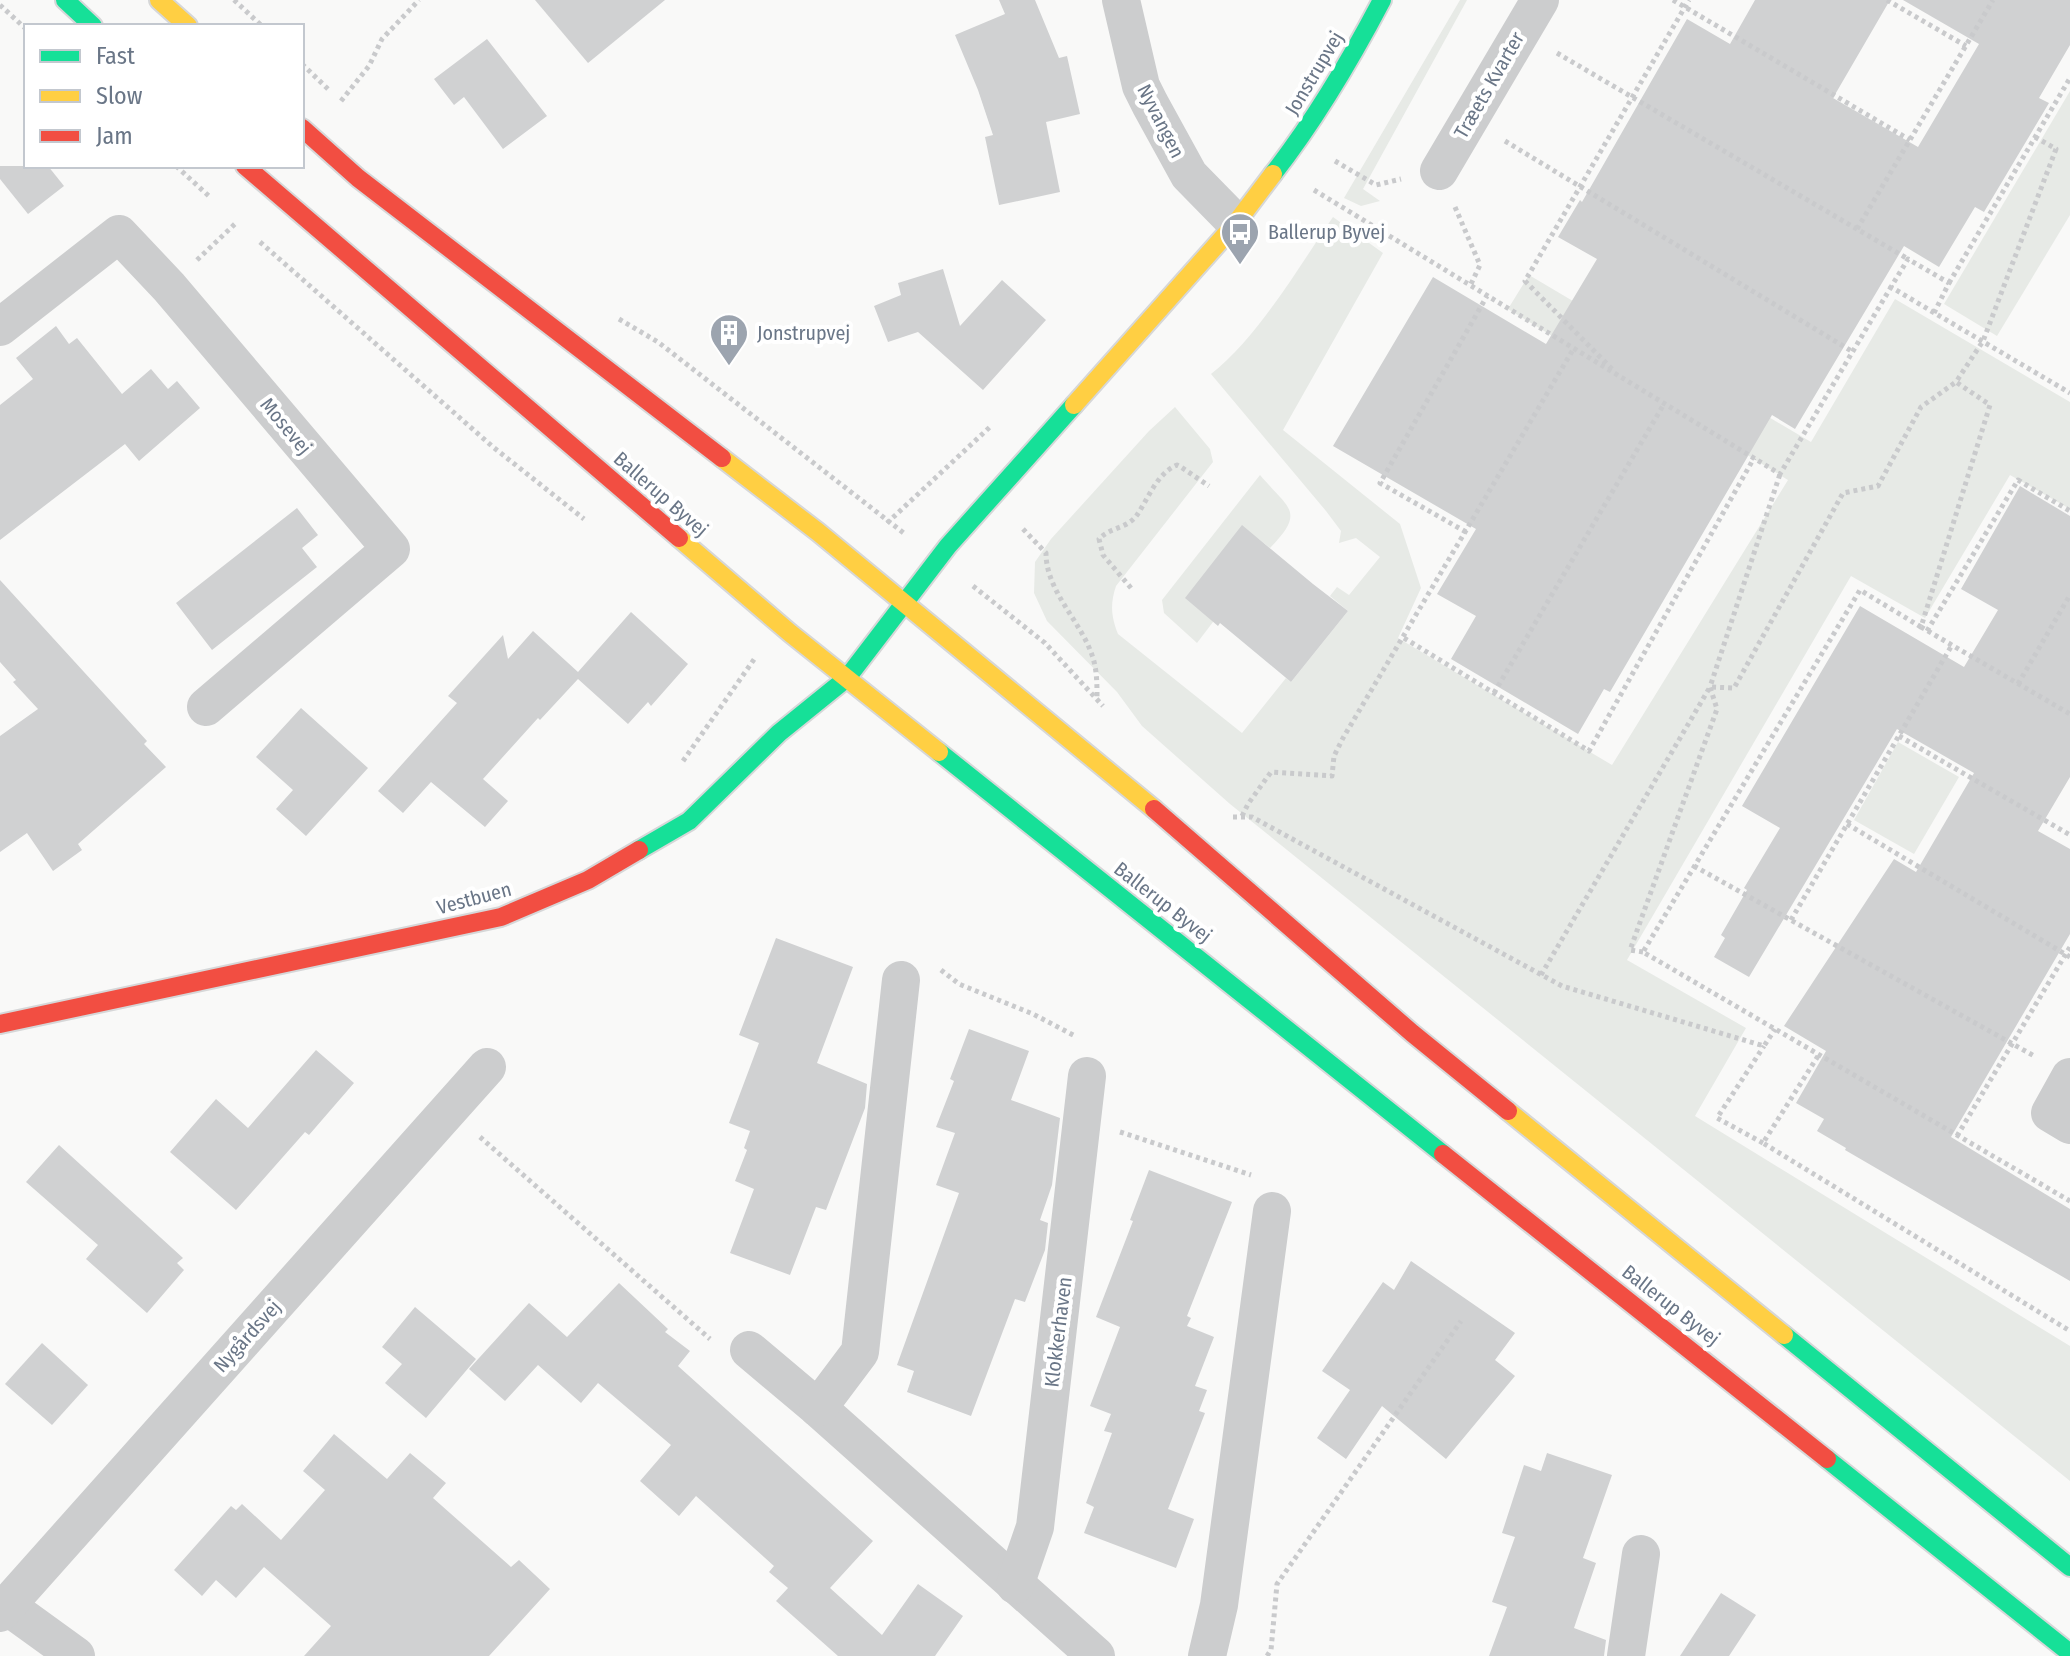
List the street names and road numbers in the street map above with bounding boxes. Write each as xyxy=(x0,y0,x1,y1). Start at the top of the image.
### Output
street label: Jonstrupvej xyxy=(1280,27,1348,119)
street label: Træets Kvarter xyxy=(1449,27,1529,143)
street label: Nyvangen xyxy=(1132,80,1190,162)
street label: Mosevej xyxy=(255,393,317,459)
street label: Ballerup Byvej xyxy=(609,446,713,542)
street label: Ballerup Byvej xyxy=(1109,856,1217,948)
street label: Vestbuen xyxy=(434,877,514,919)
street label: Ballerup Byvej xyxy=(1617,1259,1725,1351)
street label: Klokkerhaven xyxy=(1039,1276,1077,1388)
street label: Nygårdsvej xyxy=(208,1295,286,1377)

